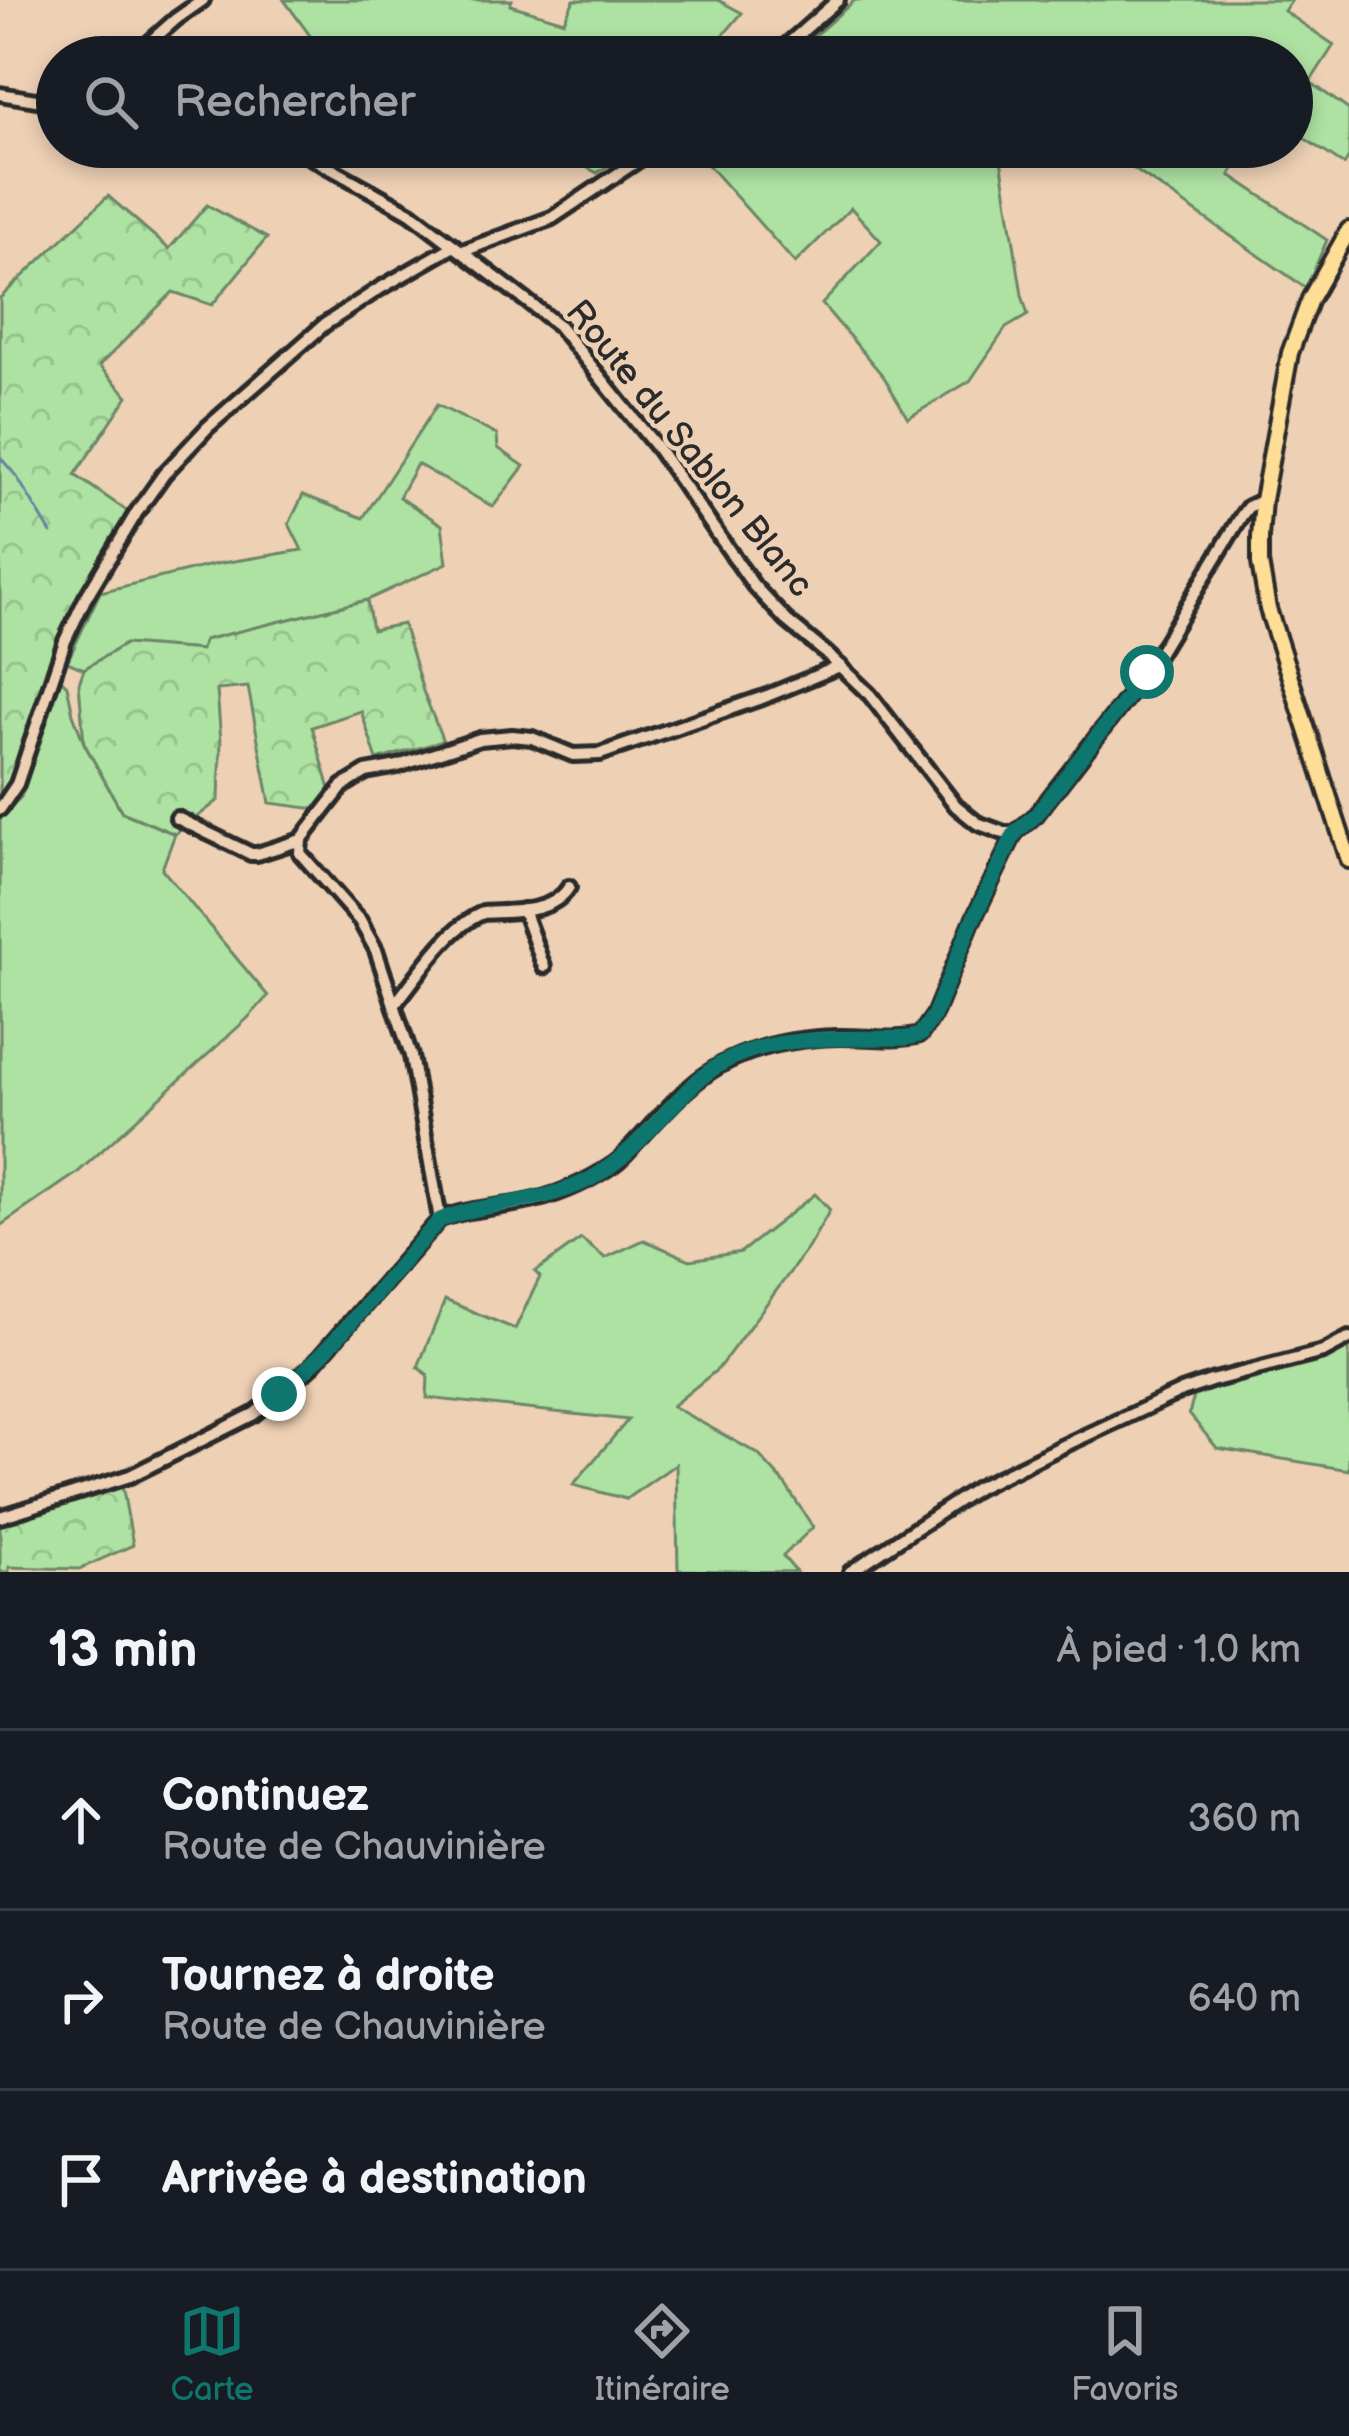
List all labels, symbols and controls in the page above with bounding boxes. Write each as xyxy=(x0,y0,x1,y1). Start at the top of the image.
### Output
search box xyxy=(36,36,1313,168)
icon: search xyxy=(78,69,144,135)
text: Rechercher xyxy=(174,75,415,130)
street label: Route du Sablon Blanc xyxy=(556,292,822,606)
route start xyxy=(1120,645,1174,699)
route end xyxy=(252,1367,306,1421)
text: 13 min xyxy=(48,1620,197,1681)
text: À pied · 1.0 km xyxy=(1056,1627,1301,1674)
text: Continuez xyxy=(162,1769,369,1824)
icon: ahead xyxy=(48,1787,114,1853)
text: 360 m xyxy=(1187,1796,1301,1843)
text: Route de Chauvinière xyxy=(162,1824,546,1871)
text: Tournez à droite xyxy=(162,1949,495,2004)
icon: right xyxy=(48,1967,114,2033)
text: 640 m xyxy=(1188,1976,1301,2023)
text: Route de Chauvinière xyxy=(162,2004,546,2051)
icon: arrive xyxy=(48,2147,114,2213)
text: Arrivée à destination xyxy=(162,2152,587,2207)
tab: Carte xyxy=(171,2298,254,2410)
tab: Itinéraire xyxy=(595,2298,730,2410)
tab: Favoris xyxy=(1071,2298,1178,2410)

